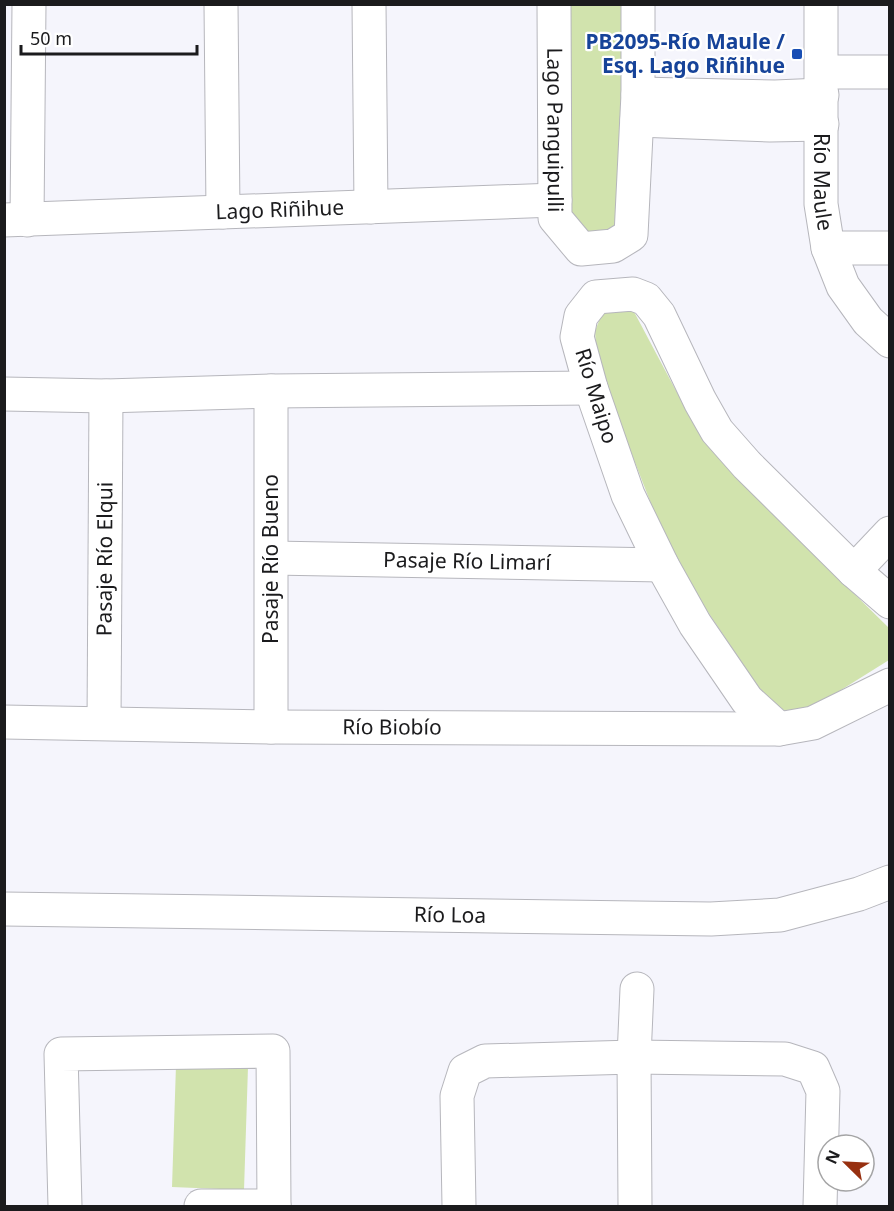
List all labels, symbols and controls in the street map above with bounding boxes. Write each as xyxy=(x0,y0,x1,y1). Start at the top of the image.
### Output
scale bar xyxy=(21,18,196,56)
text: 50 m xyxy=(30,26,72,50)
place label: PB2095-Río Maule / Esq. Lago Riñihue xyxy=(586,27,785,79)
street label: Lago Panguipulli xyxy=(541,47,570,213)
marker: PB2095-Río Maule / Esq. Lago Riñihue xyxy=(790,47,804,61)
street label: Río Maule xyxy=(808,133,840,233)
street label: Lago Riñihue xyxy=(215,193,345,225)
street label: Río Maipo xyxy=(569,345,625,447)
street label: Pasaje Río Bueno xyxy=(256,474,284,644)
street label: Pasaje Río Elqui xyxy=(90,482,118,636)
street label: Pasaje Río Limarí xyxy=(383,545,552,576)
street label: Río Biobío xyxy=(342,712,442,741)
street label: Río Loa xyxy=(414,900,486,929)
north arrow xyxy=(816,1133,876,1193)
text: N xyxy=(820,1146,845,1167)

